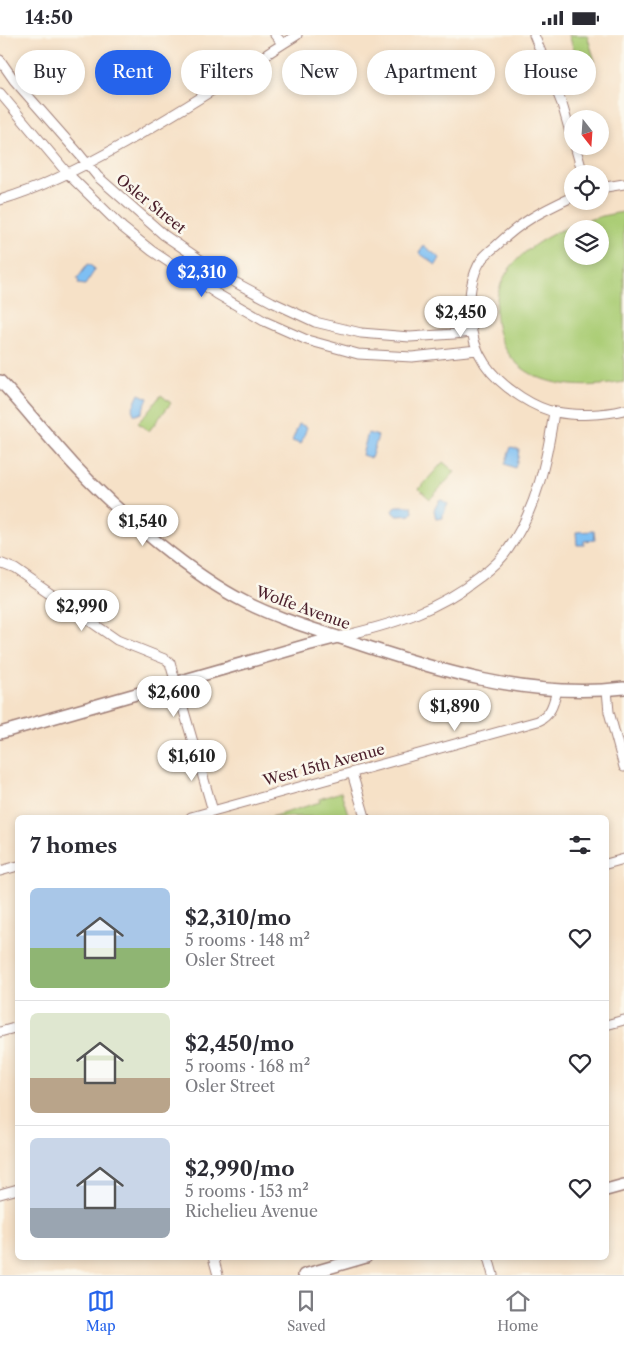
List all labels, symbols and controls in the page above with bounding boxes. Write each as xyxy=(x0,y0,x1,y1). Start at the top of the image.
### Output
text: 14:50 xyxy=(25,6,73,29)
chip: Buy xyxy=(15,50,85,95)
chip: Rent xyxy=(95,50,171,95)
chip: Filters xyxy=(181,50,272,95)
chip: New xyxy=(282,50,357,95)
chip: Apartment xyxy=(367,50,495,95)
chip: House xyxy=(505,50,596,95)
north arrow xyxy=(564,110,609,155)
map controls xyxy=(564,110,609,265)
button: locate xyxy=(564,165,609,210)
street label: Osler Street xyxy=(113,170,191,238)
button: layers xyxy=(564,220,609,265)
pin: $2,310 xyxy=(161,255,243,298)
text: $2,310 xyxy=(177,262,227,282)
pin: $2,450 xyxy=(420,295,502,338)
text: $2,450 xyxy=(435,302,487,322)
pin: $1,540 xyxy=(102,505,184,547)
text: $1,540 xyxy=(118,511,168,531)
street label: Wolfe Avenue xyxy=(252,581,353,633)
pin: $2,990 xyxy=(41,589,123,632)
text: $2,990 xyxy=(56,596,108,616)
pin: $2,600 xyxy=(133,675,215,718)
text: $2,600 xyxy=(148,682,200,702)
pin: $1,890 xyxy=(414,689,496,732)
text: $1,890 xyxy=(430,696,480,716)
pin: $1,610 xyxy=(151,739,233,782)
street label: West 15th Avenue xyxy=(260,739,387,790)
text: $1,610 xyxy=(168,746,216,766)
icon: filters xyxy=(566,831,594,859)
text: 7 homes xyxy=(30,833,117,858)
text: $2,310/mo xyxy=(185,905,291,930)
icon: home xyxy=(70,908,130,968)
icon: heart xyxy=(566,924,594,952)
text: 5 rooms · 148 m² xyxy=(185,930,310,950)
text: Osler Street xyxy=(185,950,275,970)
text: $2,450/mo xyxy=(185,1031,294,1056)
icon: home xyxy=(70,1033,130,1093)
icon: heart xyxy=(566,1049,594,1077)
text: 5 rooms · 168 m² xyxy=(185,1056,310,1076)
text: Osler Street xyxy=(185,1076,275,1096)
text: $2,990/mo xyxy=(185,1156,295,1181)
icon: home xyxy=(70,1158,130,1218)
icon: heart xyxy=(566,1174,594,1202)
text: 5 rooms · 153 m² xyxy=(185,1181,309,1201)
text: Richelieu Avenue xyxy=(185,1201,318,1221)
tab: Map xyxy=(86,1287,116,1335)
tab: Saved xyxy=(287,1287,326,1335)
tab: Home xyxy=(497,1287,538,1335)

